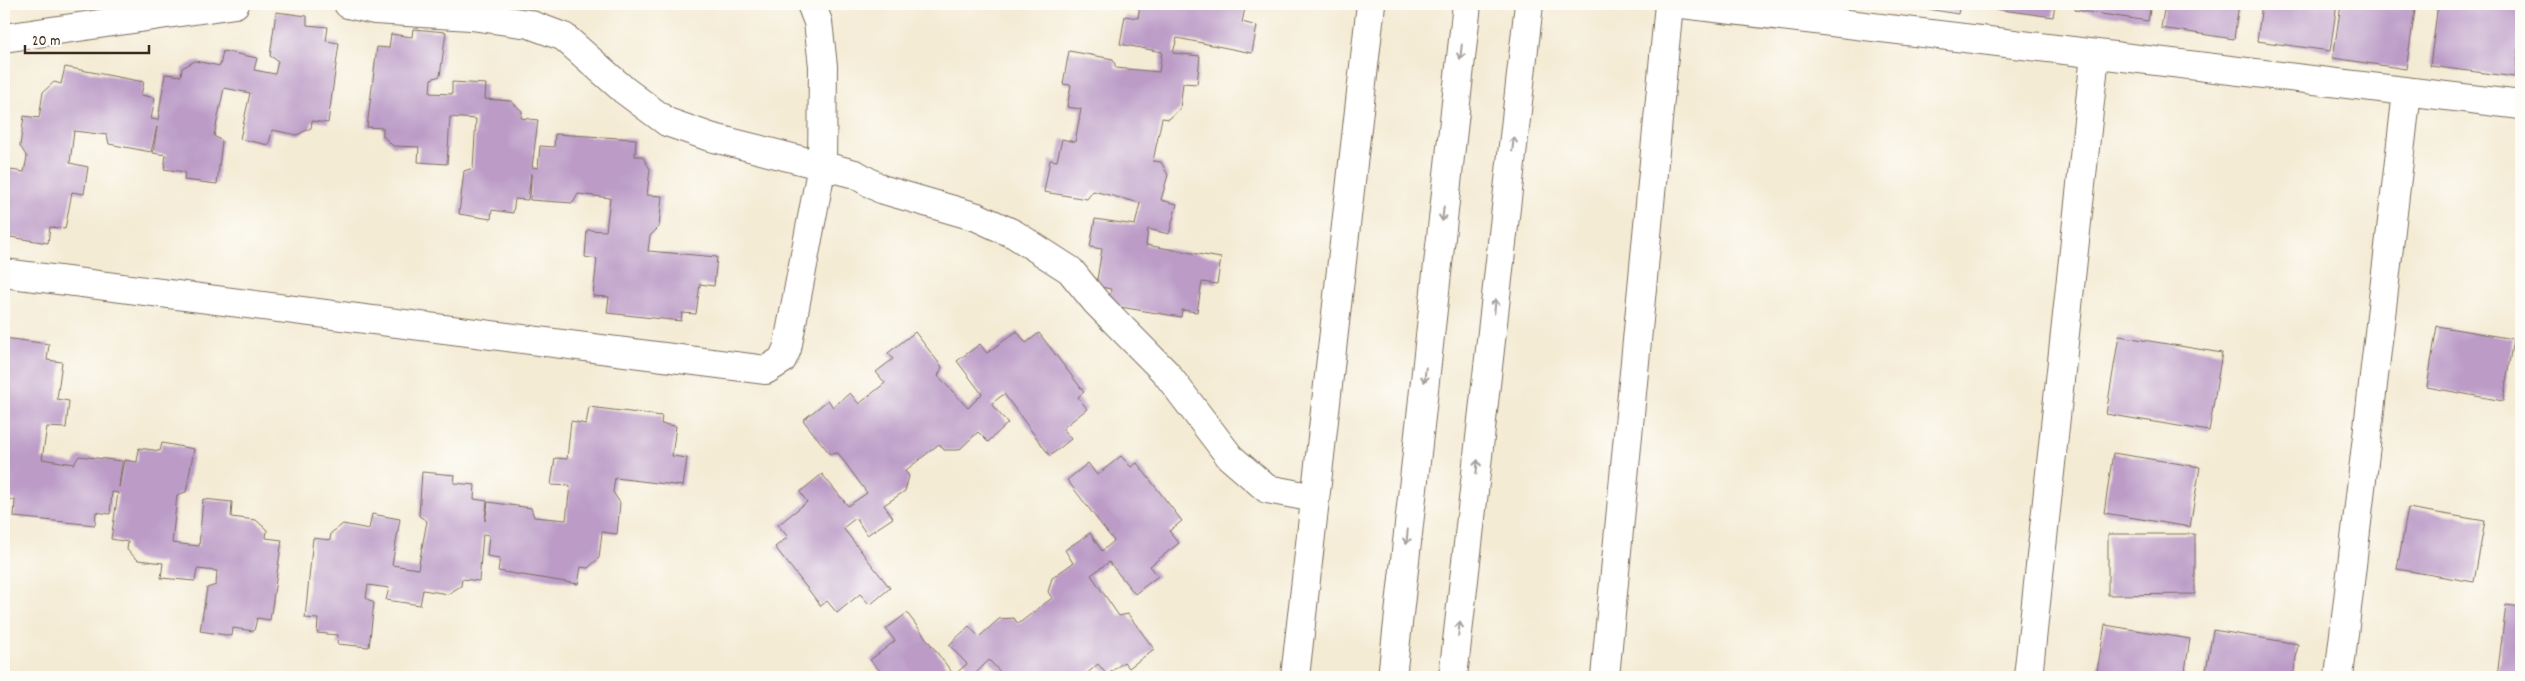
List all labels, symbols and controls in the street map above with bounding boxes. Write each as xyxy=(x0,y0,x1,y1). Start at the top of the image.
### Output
scale bar xyxy=(25,22,149,54)
text: 20 m xyxy=(32,31,60,53)
one-way arrow xyxy=(1456,44,1466,60)
one-way arrow xyxy=(1508,137,1518,153)
one-way arrow xyxy=(1438,205,1448,221)
one-way arrow xyxy=(1490,298,1500,314)
one-way arrow xyxy=(1420,367,1430,383)
one-way arrow xyxy=(1472,460,1482,476)
one-way arrow xyxy=(1402,528,1412,544)
one-way arrow xyxy=(1454,621,1464,637)

